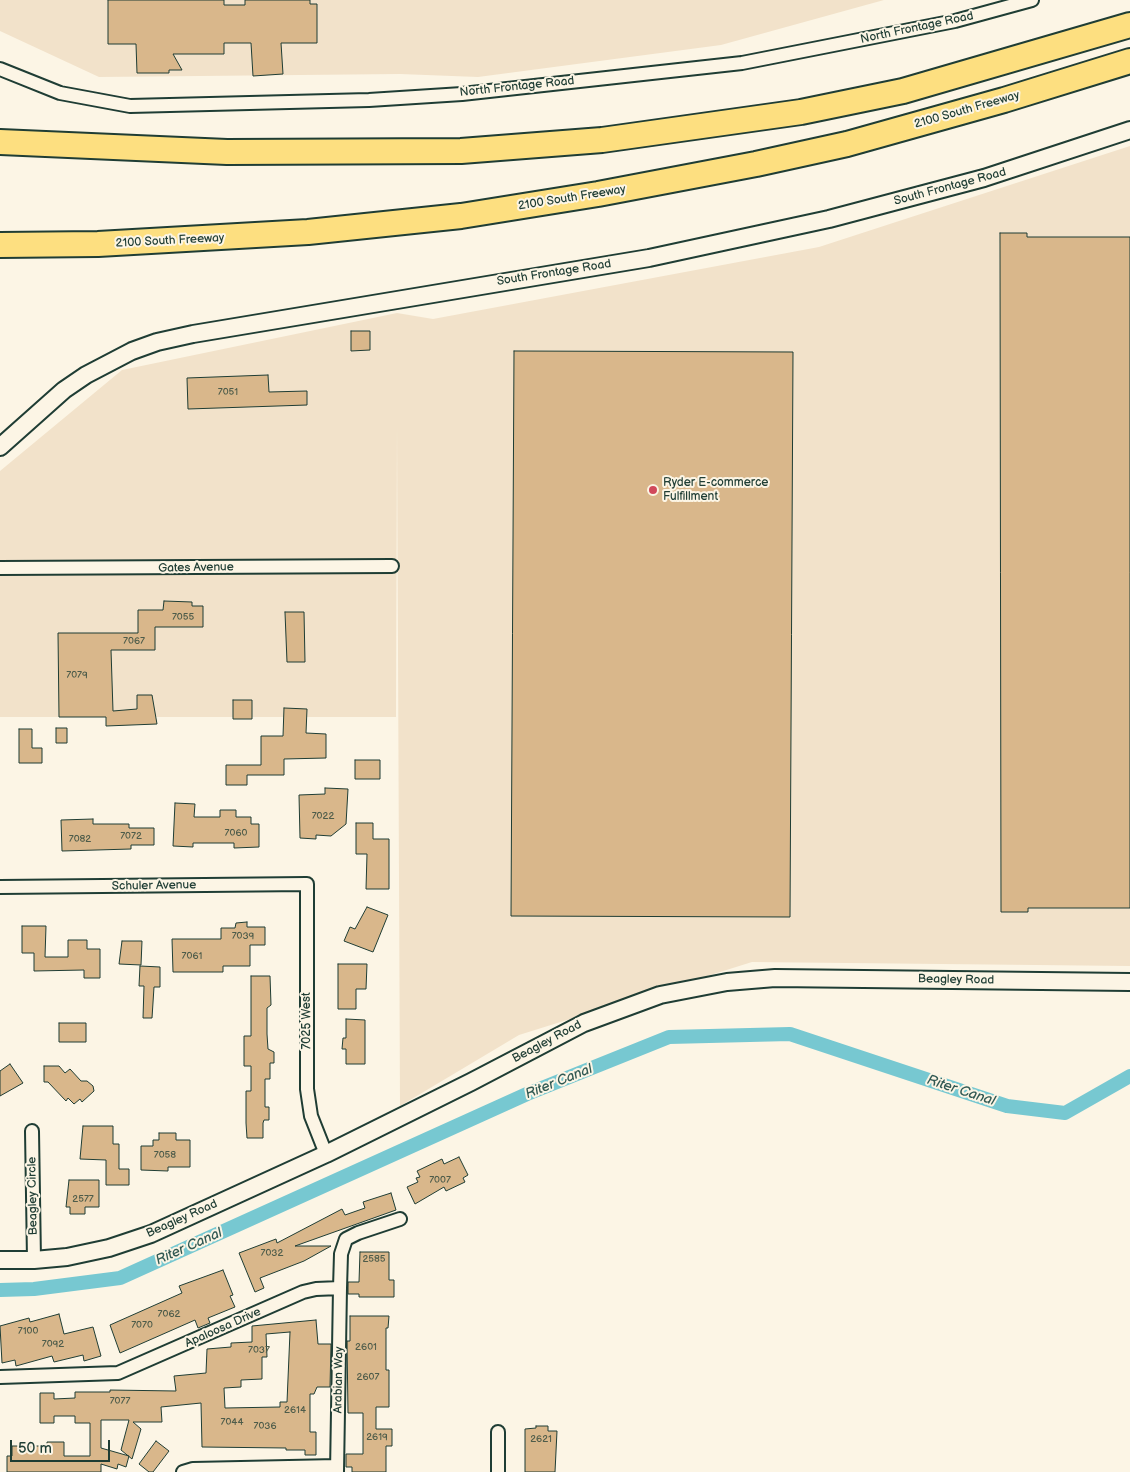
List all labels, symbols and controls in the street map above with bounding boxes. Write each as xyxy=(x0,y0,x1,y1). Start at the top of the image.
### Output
street label: North Frontage Road xyxy=(859,9,975,47)
street label: North Frontage Road xyxy=(459,74,575,100)
street label: 2100 South Freeway xyxy=(913,88,1021,132)
street label: South Frontage Road xyxy=(892,165,1008,209)
street label: 2100 South Freeway xyxy=(517,182,627,214)
street label: 2100 South Freeway xyxy=(115,231,225,251)
street label: South Frontage Road xyxy=(496,257,612,289)
house number: 7051 xyxy=(218,386,238,398)
place label: Ryder E-commerce Fulfillment xyxy=(663,476,768,504)
marker: Ryder E-commerce Fulfillment xyxy=(647,484,659,496)
street label: Gates Avenue xyxy=(158,560,234,576)
house number: 7055 xyxy=(172,611,194,623)
house number: 7067 xyxy=(123,635,145,647)
house number: 7079 xyxy=(66,669,88,681)
house number: 7022 xyxy=(312,810,334,822)
house number: 7060 xyxy=(225,827,247,839)
house number: 7072 xyxy=(120,830,142,842)
house number: 7082 xyxy=(69,833,91,845)
street label: Schuler Avenue xyxy=(112,878,196,894)
house number: 7039 xyxy=(232,930,254,942)
house number: 7061 xyxy=(182,950,202,962)
street label: Beagley Road xyxy=(918,972,994,988)
street label: 7025 West xyxy=(300,992,314,1050)
street label: Beagley Road xyxy=(510,1018,584,1066)
water label: Riter Canal xyxy=(523,1061,595,1103)
water label: Riter Canal xyxy=(925,1072,997,1110)
house number: 7058 xyxy=(154,1149,176,1161)
street label: Beagley Circle xyxy=(25,1156,41,1236)
house number: 7007 xyxy=(429,1174,451,1186)
house number: 2577 xyxy=(72,1193,94,1205)
street label: Beagley Road xyxy=(144,1197,220,1241)
water label: Riter Canal xyxy=(153,1225,225,1269)
house number: 7032 xyxy=(261,1247,283,1259)
house number: 2585 xyxy=(362,1253,386,1265)
street label: Apaloosa Drive xyxy=(183,1305,263,1351)
house number: 7062 xyxy=(158,1308,180,1320)
house number: 7070 xyxy=(131,1319,153,1331)
house number: 7100 xyxy=(18,1325,38,1337)
house number: 7092 xyxy=(42,1338,64,1350)
house number: 2601 xyxy=(355,1341,377,1353)
house number: 7037 xyxy=(248,1344,270,1356)
street label: Arabian Way xyxy=(331,1346,347,1414)
house number: 2607 xyxy=(357,1371,379,1383)
house number: 7077 xyxy=(110,1395,130,1407)
house number: 2614 xyxy=(284,1404,306,1416)
house number: 7044 xyxy=(221,1416,243,1428)
house number: 7036 xyxy=(253,1420,277,1432)
scale bar xyxy=(12,1430,112,1462)
house number: 2619 xyxy=(366,1431,388,1443)
house number: 2621 xyxy=(530,1433,552,1445)
text: 50 m xyxy=(18,1439,52,1458)

